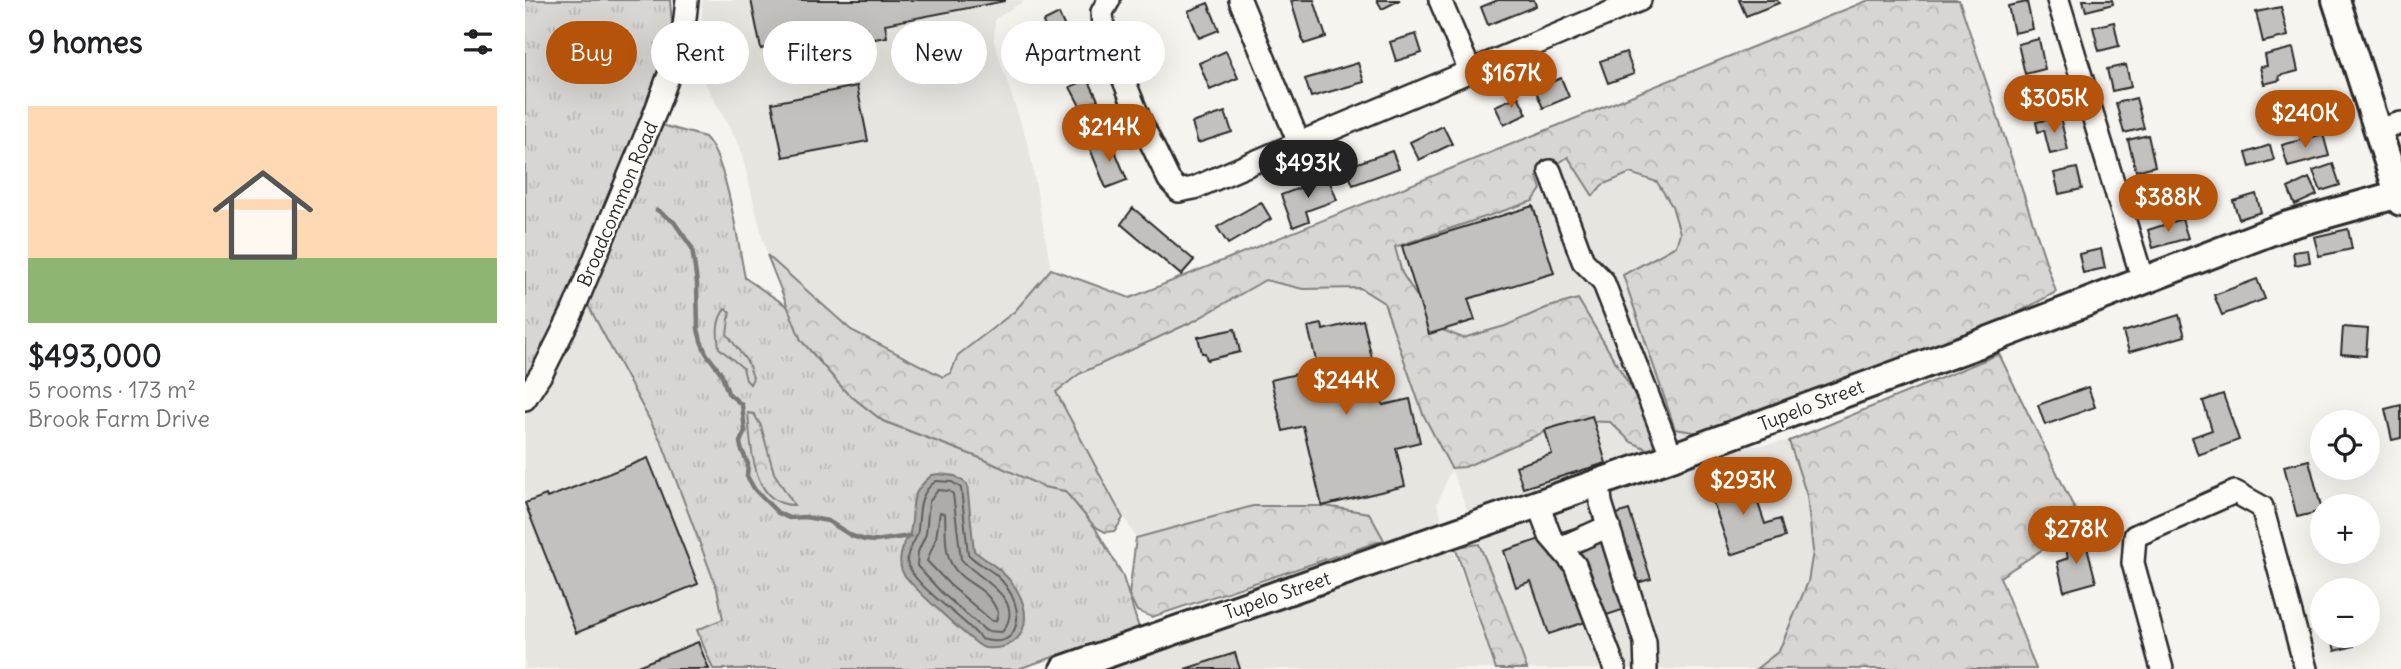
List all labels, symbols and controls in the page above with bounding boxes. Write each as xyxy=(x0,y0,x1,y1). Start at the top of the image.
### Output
chip: Buy xyxy=(546,21,637,84)
chip: Rent xyxy=(651,21,749,84)
chip: Filters xyxy=(763,21,877,84)
chip: New xyxy=(891,21,987,84)
chip: Apartment xyxy=(1001,21,1165,84)
text: 9 homes xyxy=(28,23,143,61)
icon: filters xyxy=(459,23,497,61)
pin: $167K xyxy=(1462,50,1560,110)
text: $167K xyxy=(1481,58,1541,87)
pin: $305K xyxy=(2005,76,2103,135)
text: $305K xyxy=(2020,83,2088,112)
pin: $240K xyxy=(2256,90,2354,150)
text: $240K xyxy=(2271,98,2339,127)
pin: $214K xyxy=(1060,104,1158,164)
text: $214K xyxy=(1078,112,1140,141)
street label: Broadcommon Road xyxy=(571,118,663,290)
pin: $493K xyxy=(1259,140,1357,200)
text: $493K xyxy=(1275,148,1341,177)
icon: home xyxy=(200,152,326,278)
pin: $388K xyxy=(2119,174,2217,234)
text: $388K xyxy=(2135,182,2201,211)
text: $493,000 xyxy=(28,337,162,375)
pin: $244K xyxy=(1297,358,1395,417)
text: $244K xyxy=(1313,365,1379,394)
street label: Tupelo Street xyxy=(1755,374,1867,436)
text: 5 rooms · 173 m² xyxy=(28,375,196,404)
text: Brook Farm Drive xyxy=(28,404,210,433)
map controls xyxy=(2310,410,2380,648)
button: locate xyxy=(2310,410,2380,480)
pin: $293K xyxy=(1694,458,1792,517)
text: $293K xyxy=(1710,465,1776,494)
button: + xyxy=(2310,494,2380,564)
pin: $278K xyxy=(2027,506,2125,566)
text: $278K xyxy=(2044,514,2108,543)
street label: Tupelo Street xyxy=(1221,566,1333,624)
button: − xyxy=(2310,578,2380,648)

